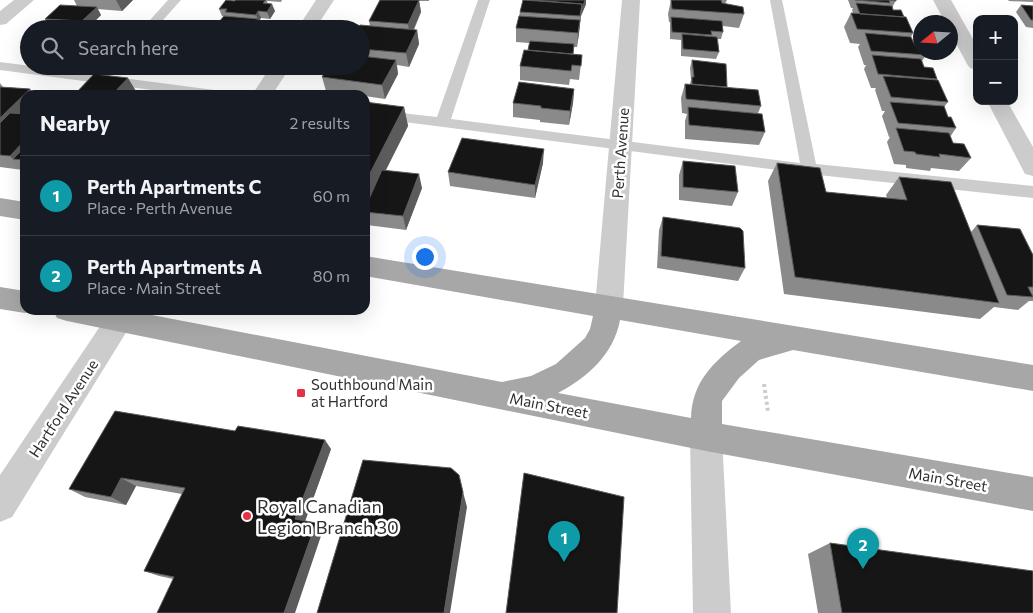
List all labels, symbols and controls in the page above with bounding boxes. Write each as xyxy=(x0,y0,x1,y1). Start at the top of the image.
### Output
north arrow xyxy=(913,15,958,60)
map controls xyxy=(973,15,1018,105)
button: + xyxy=(973,15,1018,60)
search box xyxy=(20,20,370,75)
icon: search xyxy=(38,34,66,62)
text: Search here xyxy=(78,36,178,59)
button: − xyxy=(973,60,1018,105)
street label: Perth Avenue xyxy=(608,107,632,199)
text: Nearby xyxy=(40,110,110,135)
text: 2 results xyxy=(289,113,350,132)
text: Perth Apartments C xyxy=(87,175,261,198)
text: 1 xyxy=(52,186,60,205)
text: 60 m xyxy=(313,186,350,205)
text: Place · Perth Avenue xyxy=(87,198,232,217)
your location xyxy=(412,244,438,270)
text: Perth Apartments A xyxy=(87,255,262,278)
text: 2 xyxy=(51,266,61,285)
text: 80 m xyxy=(313,266,350,285)
text: Place · Main Street xyxy=(87,278,221,297)
street label: Hartford Avenue xyxy=(25,356,101,460)
place label: Southbound Main at Hartford xyxy=(311,375,433,410)
marker: Southbound Main at Hartford xyxy=(295,387,307,399)
street label: Main Street xyxy=(508,389,590,421)
street label: Main Street xyxy=(907,463,989,495)
place label: Royal Canadian Legion Branch 30 xyxy=(257,495,399,538)
marker: Royal Canadian Legion Branch 30 xyxy=(241,510,253,522)
pin: 1 xyxy=(548,521,580,562)
pin: 2 xyxy=(847,528,879,569)

